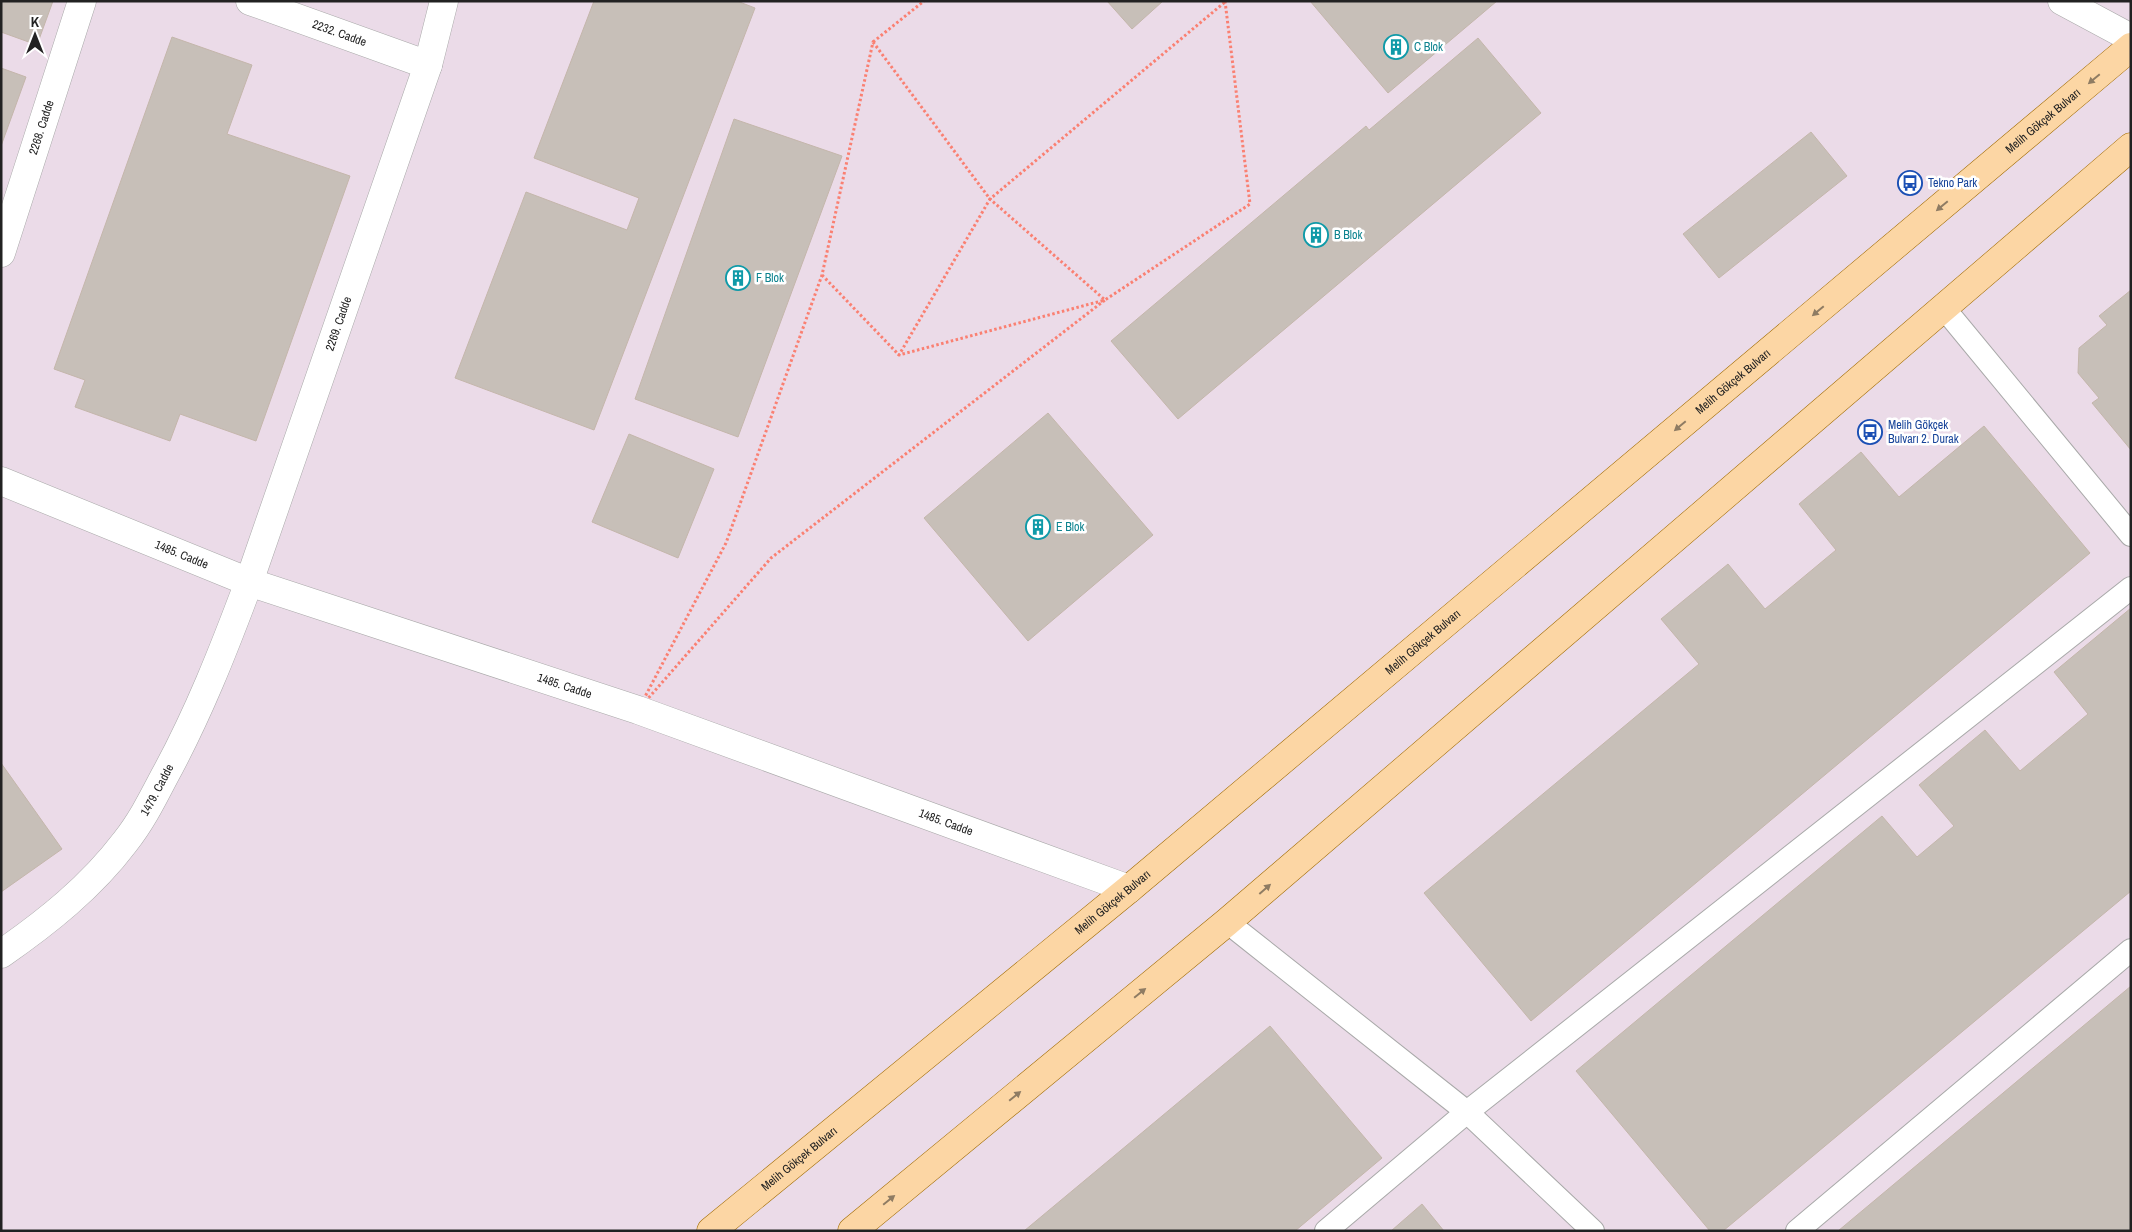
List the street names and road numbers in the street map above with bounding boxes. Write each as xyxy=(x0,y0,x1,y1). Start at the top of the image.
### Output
street label: 2232. Cadde xyxy=(310,16,369,50)
street label: Melih Gökçek Bulvarı xyxy=(2002,85,2084,157)
street label: 2268. Cadde xyxy=(25,98,58,157)
street label: 2269. Cadde xyxy=(322,294,355,353)
street label: Melih Gökçek Bulvarı xyxy=(1692,345,1774,418)
street label: 1485. Cadde xyxy=(152,536,211,573)
street label: Melih Gökçek Bulvarı xyxy=(1382,606,1464,678)
street label: 1485. Cadde xyxy=(535,669,594,702)
street label: 1479. Cadde xyxy=(137,761,177,819)
street label: 1485. Cadde xyxy=(917,805,975,839)
street label: Melih Gökçek Bulvarı xyxy=(1071,866,1154,938)
street label: Melih Gökçek Bulvarı xyxy=(758,1123,841,1195)

